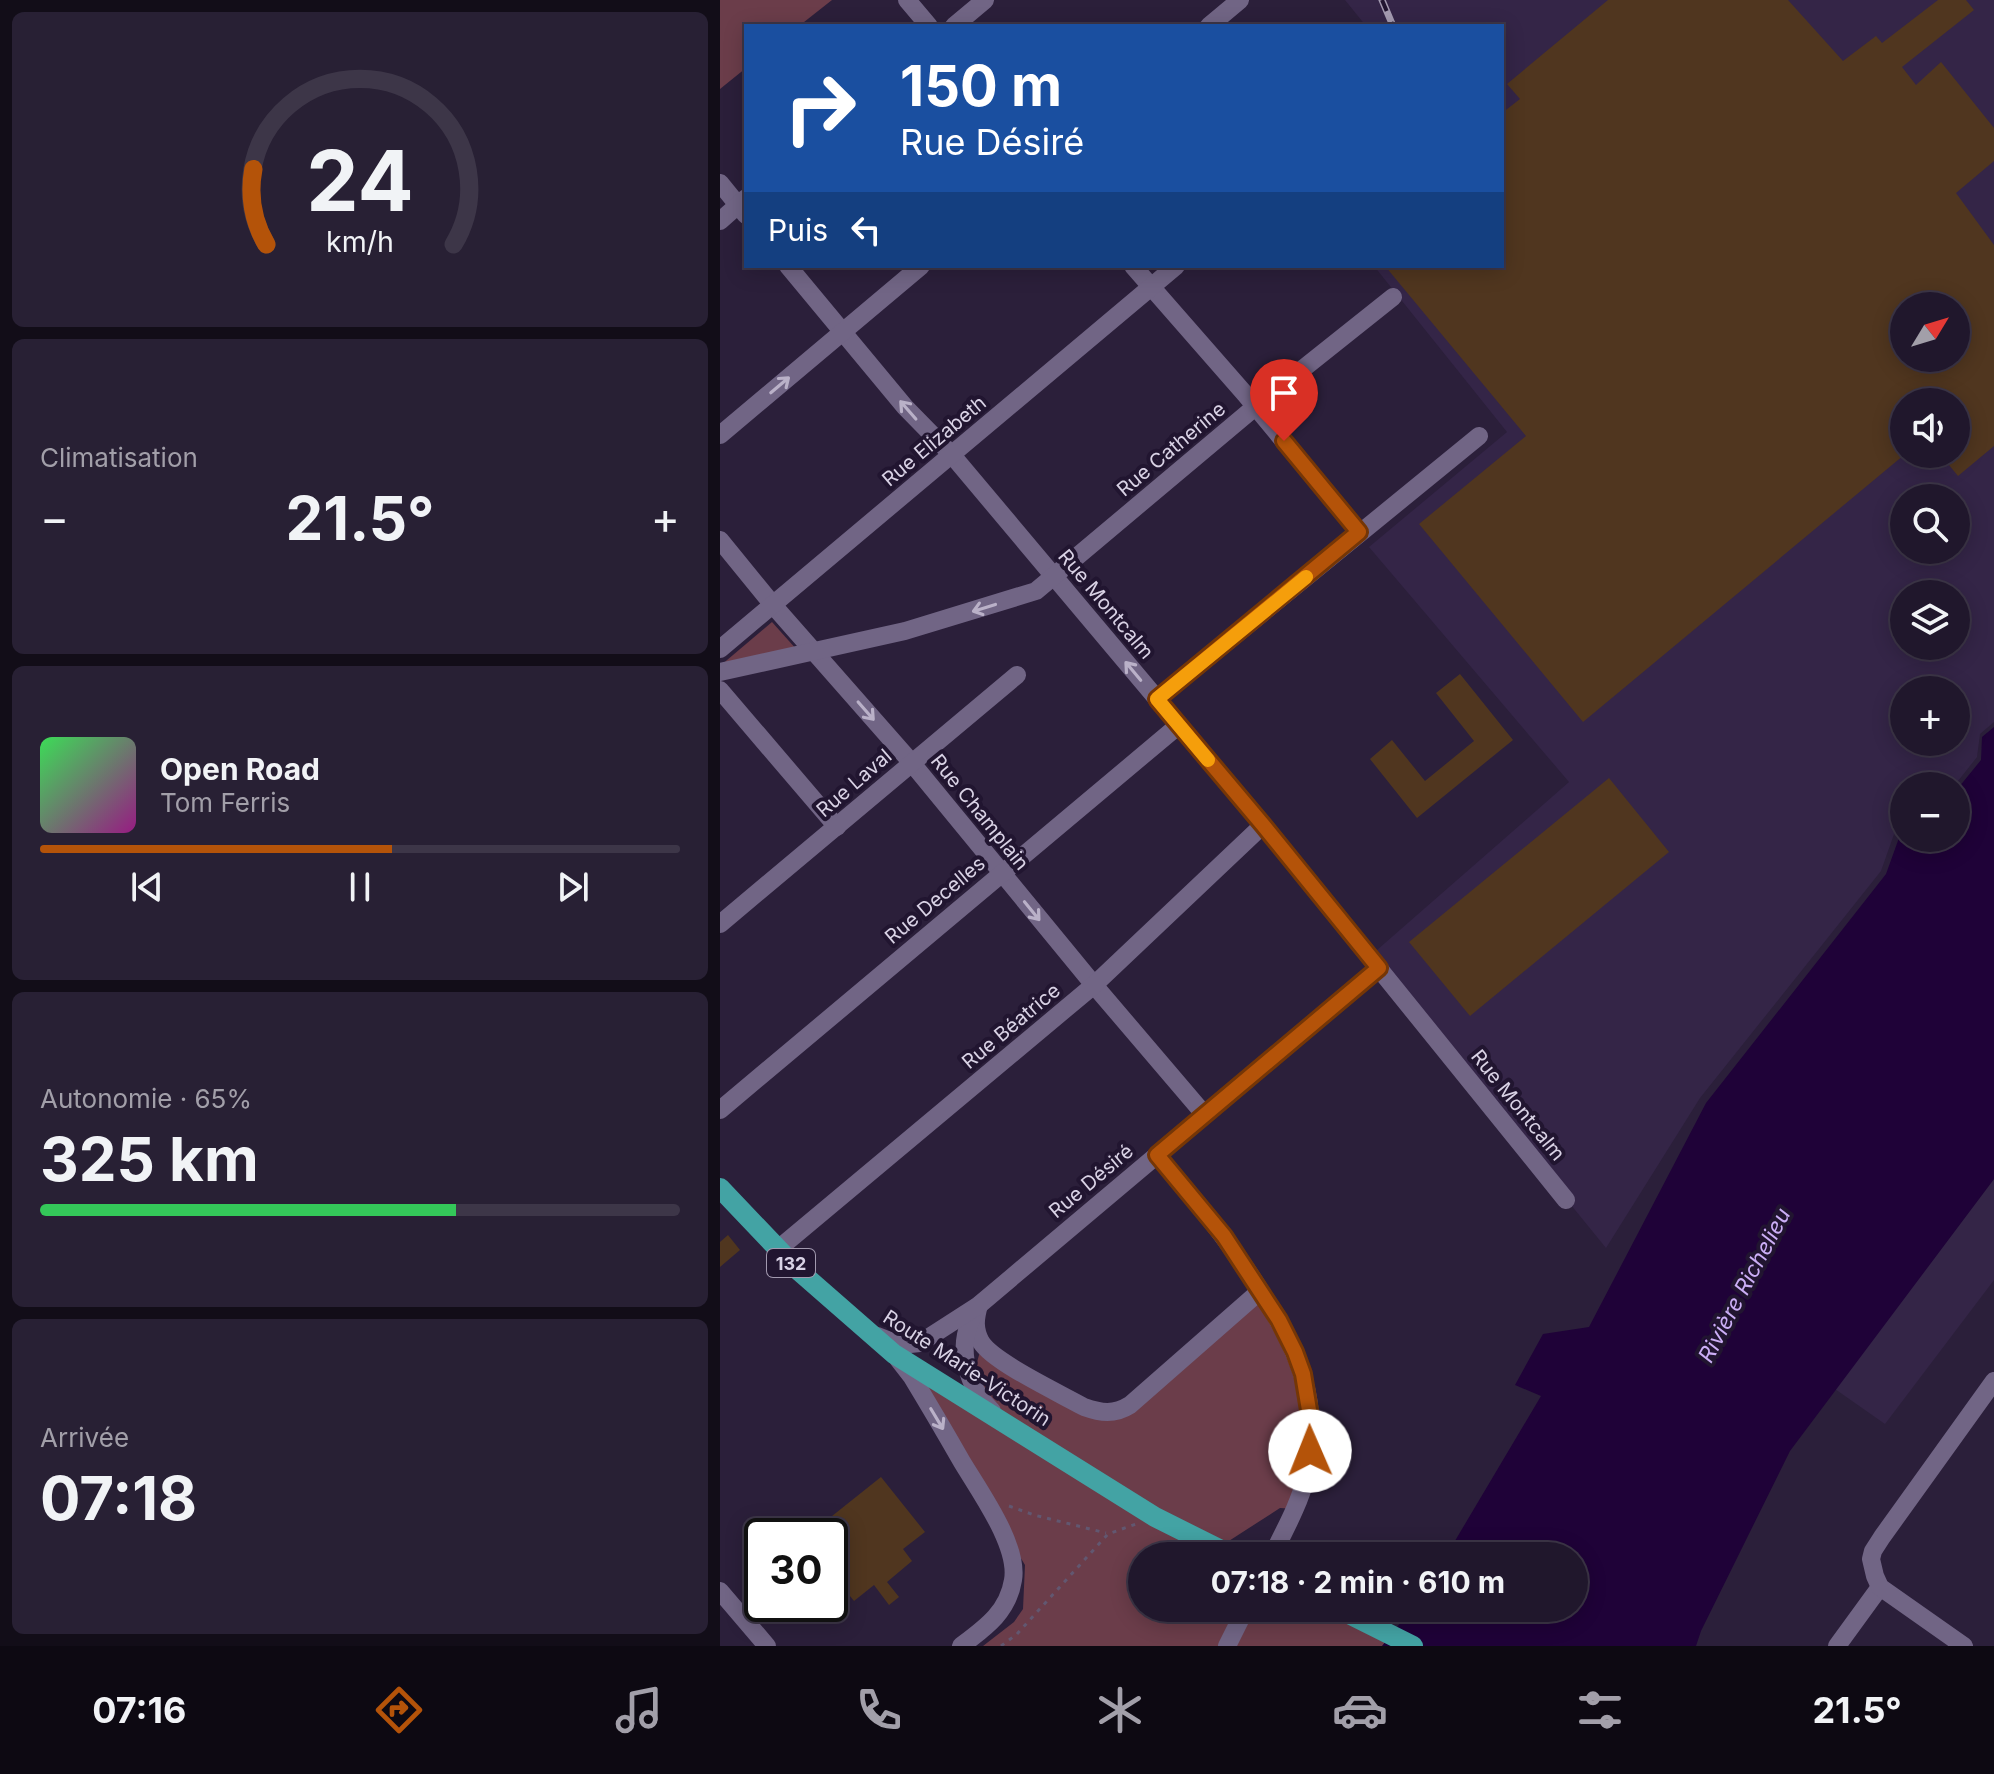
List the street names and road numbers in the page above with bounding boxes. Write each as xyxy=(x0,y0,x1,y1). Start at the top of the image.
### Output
street label: Rue Elizabeth xyxy=(877,391,991,491)
street label: Rue Catherine xyxy=(1112,397,1230,501)
street label: Rue Montcalm xyxy=(1053,544,1159,664)
street label: Rue Laval xyxy=(812,744,896,822)
street label: Rue Champlain xyxy=(926,749,1034,875)
street label: Rue Decelles xyxy=(880,851,990,949)
street label: Rue Béatrice xyxy=(957,978,1065,1074)
street label: Rue Montcalm xyxy=(1466,1045,1570,1165)
street label: Rue Désiré xyxy=(1044,1139,1138,1223)
road number: 132 xyxy=(767,1249,815,1277)
street label: Route Marie-Victorin xyxy=(879,1305,1055,1431)

